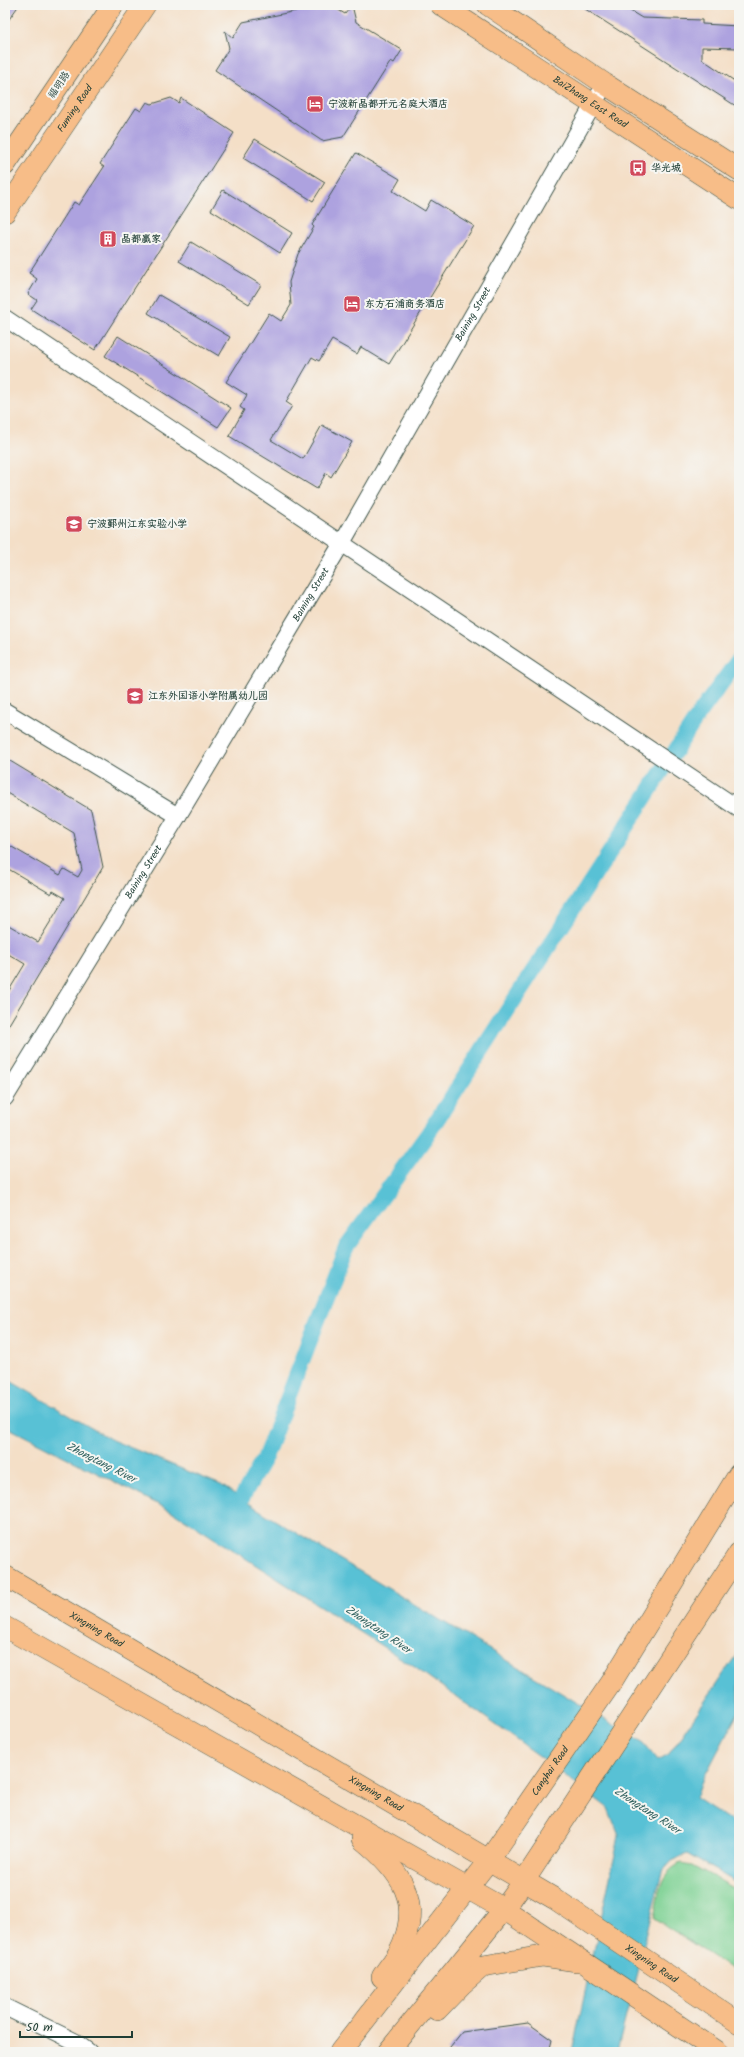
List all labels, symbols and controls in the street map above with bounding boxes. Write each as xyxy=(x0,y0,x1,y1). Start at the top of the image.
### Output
street label: 福明路 xyxy=(44,68,74,102)
street label: BaiZhang East Road xyxy=(549,72,632,133)
street label: Fuming Road xyxy=(53,81,98,136)
hotel icon: 宁波新晶都开元名庭大酒店 xyxy=(305,94,325,114)
place label: 宁波新晶都开元名庭大酒店 xyxy=(328,96,448,112)
bus stop icon: 华光城 xyxy=(628,158,648,178)
place label: 华光城 xyxy=(651,160,681,176)
building icon: 晶都赢家 xyxy=(98,229,118,249)
place label: 晶都赢家 xyxy=(121,231,161,247)
street label: Baining Street xyxy=(451,284,495,345)
hotel icon: 东方石浦商务酒店 xyxy=(342,294,362,314)
place label: 东方石浦商务酒店 xyxy=(365,296,445,312)
school or university icon: 宁波鄞州江东实验小学 xyxy=(64,514,84,534)
place label: 宁波鄞州江东实验小学 xyxy=(87,516,187,532)
street label: Baining Street xyxy=(288,564,333,625)
school or university icon: 江东外国语小学附属幼儿园 xyxy=(125,686,145,706)
place label: 江东外国语小学附属幼儿园 xyxy=(148,688,268,704)
street label: Baining Street xyxy=(121,842,166,902)
water label: Zhongtang River xyxy=(63,1438,141,1489)
water label: Zhongtang River xyxy=(341,1601,416,1660)
street label: Xingning Road xyxy=(66,1607,127,1652)
street label: Canghai Road xyxy=(527,1742,574,1799)
street label: Xingning Road xyxy=(346,1771,407,1817)
water label: Zhongtang River xyxy=(610,1783,686,1841)
street label: Xingning Road xyxy=(622,1940,682,1988)
scale bar xyxy=(20,2013,132,2039)
text: 50 m xyxy=(26,2018,53,2037)

